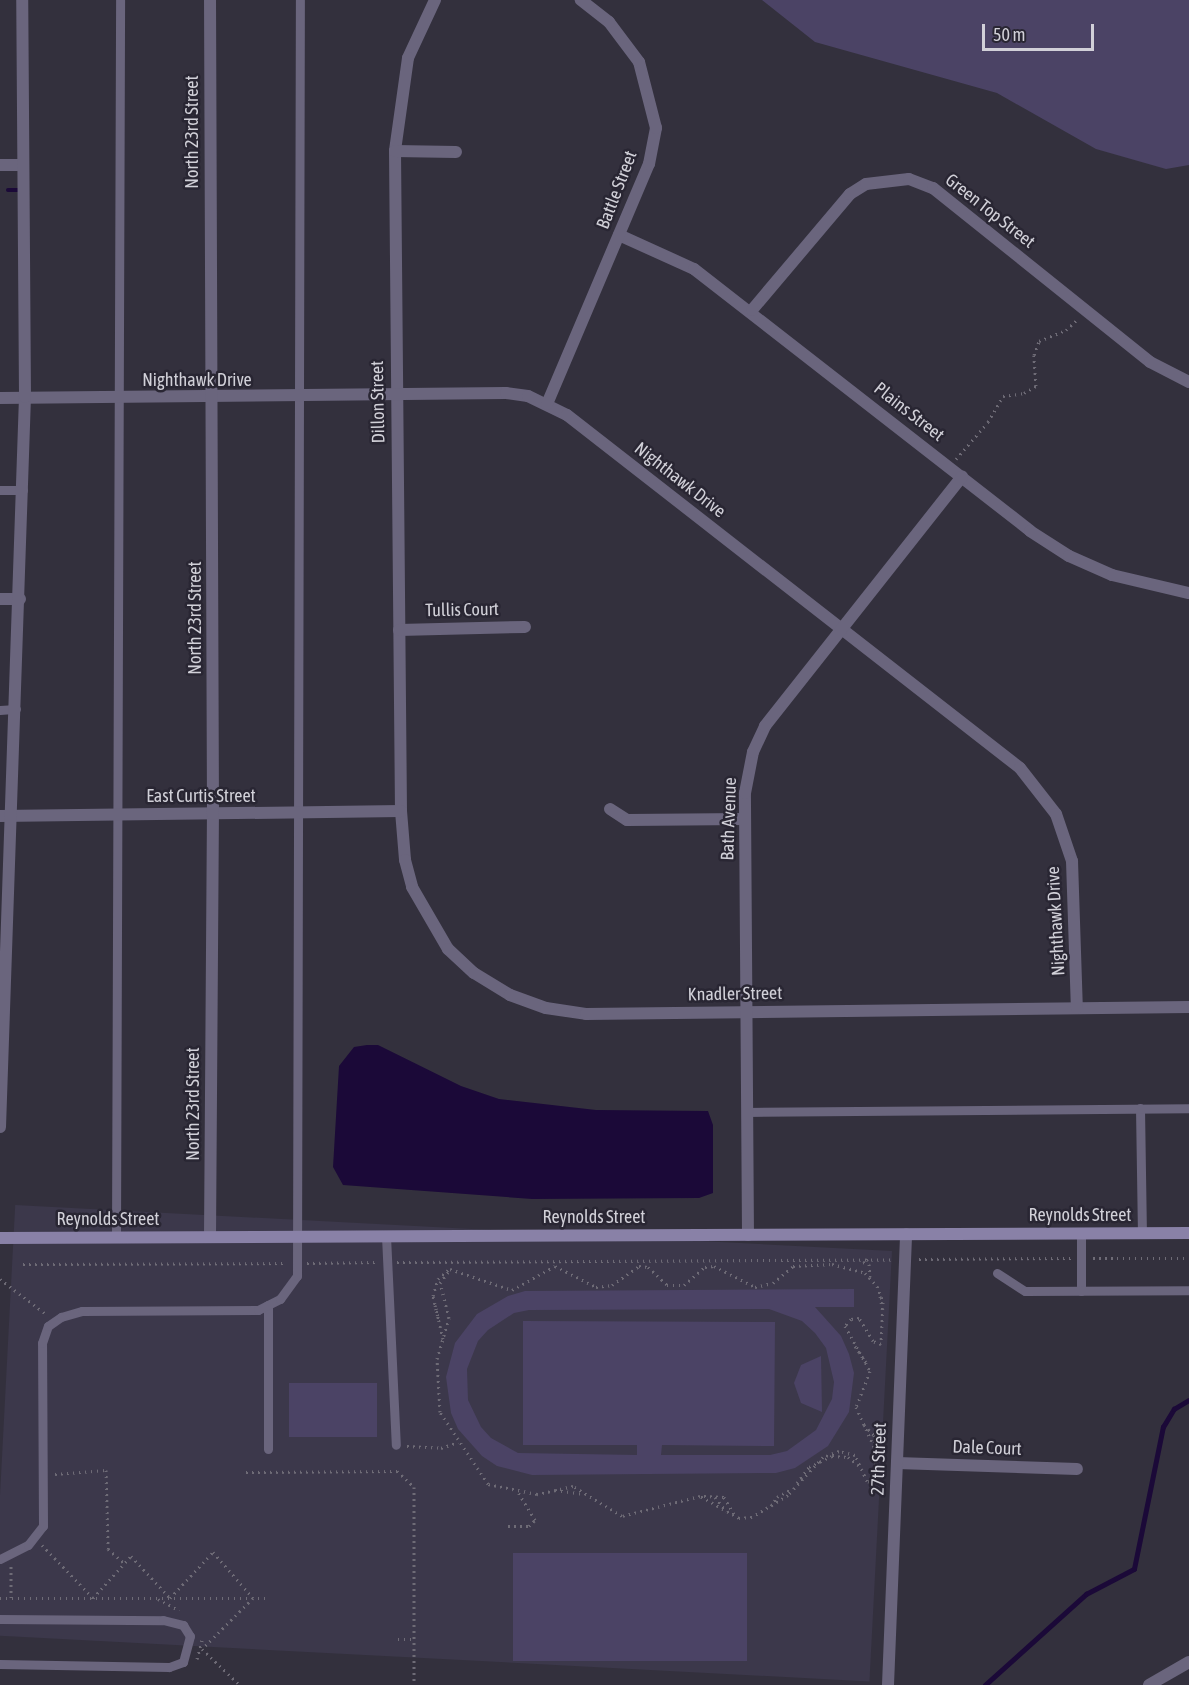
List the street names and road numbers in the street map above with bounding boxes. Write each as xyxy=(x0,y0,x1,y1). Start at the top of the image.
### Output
street label: North 23rd Street xyxy=(181,75,203,189)
street label: Battle Street xyxy=(592,148,642,232)
street label: Green Top Street xyxy=(941,169,1039,253)
street label: Dillon Street xyxy=(366,360,390,444)
street label: Nighthawk Drive xyxy=(142,369,252,391)
street label: Plains Street xyxy=(870,378,948,446)
street label: Nighthawk Drive xyxy=(630,438,730,522)
street label: North 23rd Street xyxy=(184,561,206,675)
street label: Tullis Court xyxy=(425,599,499,621)
street label: Bath Avenue xyxy=(717,777,741,861)
street label: East Curtis Street xyxy=(146,785,256,807)
street label: Nighthawk Drive xyxy=(1042,866,1070,976)
street label: Knadler Street xyxy=(688,982,782,1006)
street label: North 23rd Street xyxy=(182,1047,204,1161)
street label: Reynolds Street xyxy=(1028,1204,1132,1226)
street label: Reynolds Street xyxy=(542,1206,646,1228)
street label: Reynolds Street xyxy=(56,1208,160,1230)
street label: 27th Street xyxy=(867,1422,891,1496)
street label: Dale Court xyxy=(952,1436,1022,1460)

